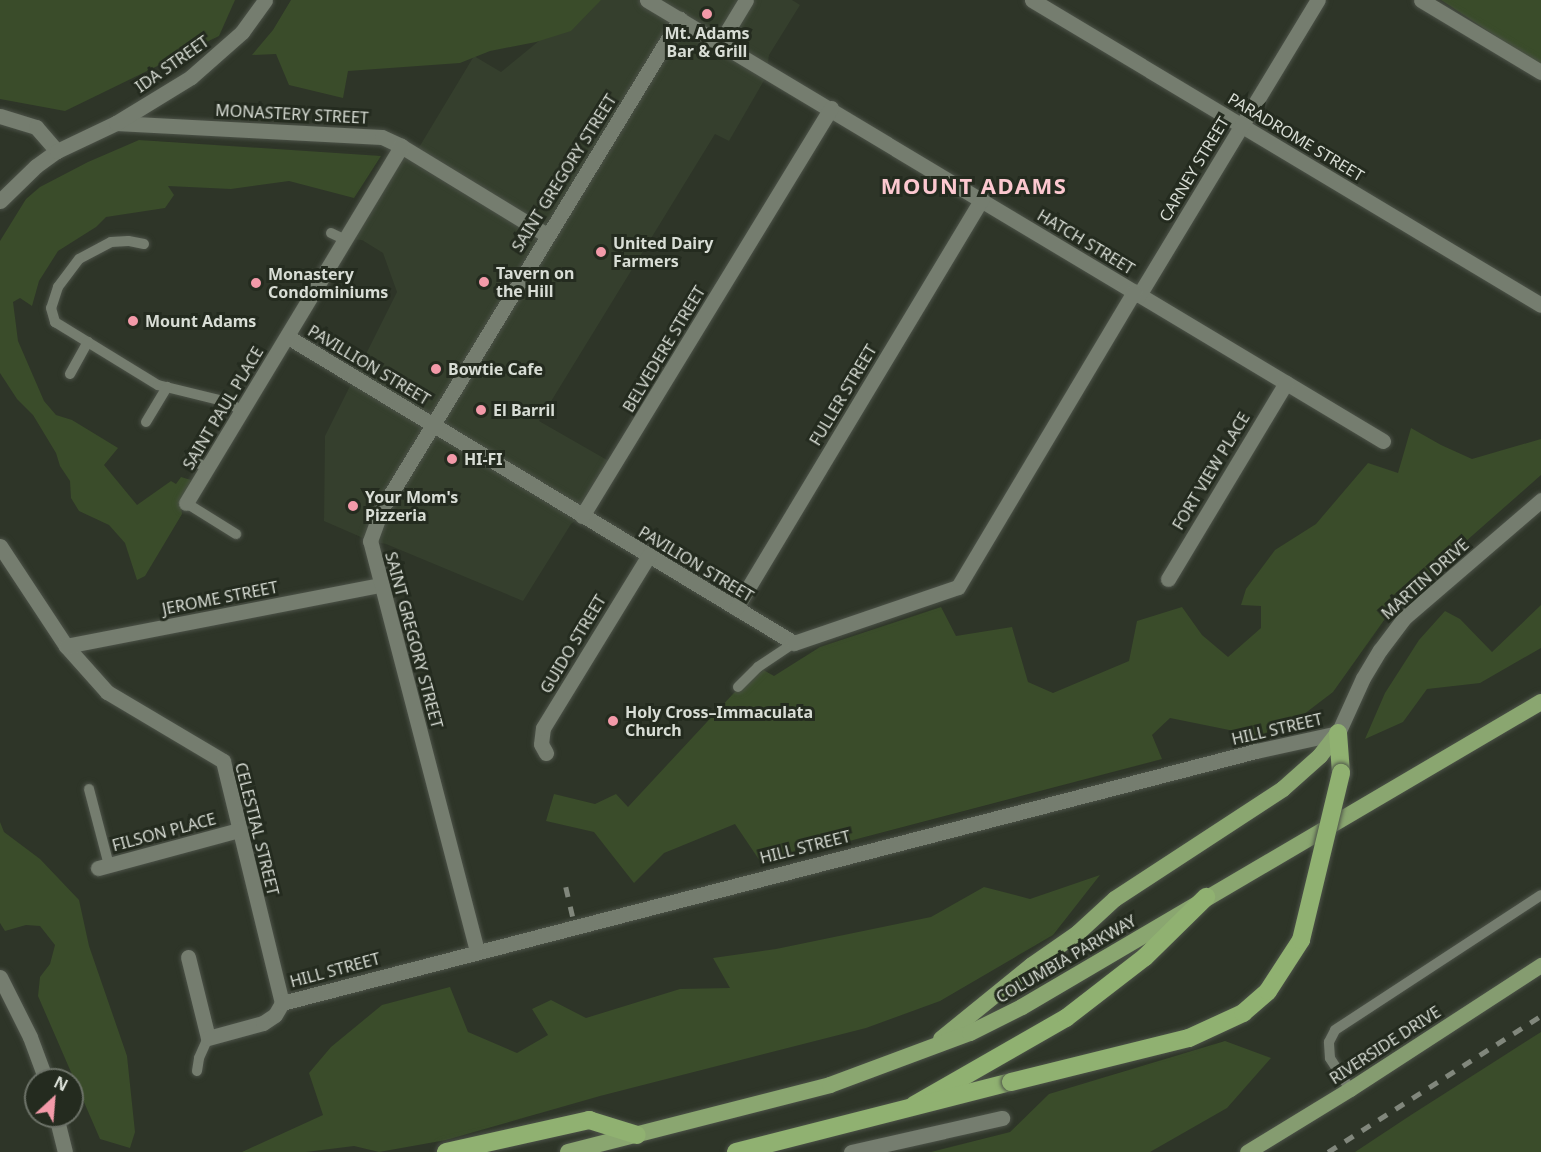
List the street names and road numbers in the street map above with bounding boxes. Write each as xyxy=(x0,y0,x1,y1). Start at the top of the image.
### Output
street label: IDA STREET xyxy=(131,32,213,96)
street label: PARADROME STREET xyxy=(1224,89,1368,185)
street label: SAINT GREGORY STREET xyxy=(508,91,620,255)
street label: MONASTERY STREET xyxy=(215,100,369,128)
street label: CARNEY STREET xyxy=(1155,113,1233,225)
street label: HATCH STREET xyxy=(1034,205,1138,279)
street label: BELVEDERE STREET xyxy=(619,282,709,416)
street label: PAVILLION STREET xyxy=(305,321,433,409)
street label: FULLER STREET xyxy=(805,341,881,449)
street label: SAINT PAUL PLACE xyxy=(179,343,267,473)
street label: FORT VIEW PLACE xyxy=(1168,409,1254,533)
street label: PAVILION STREET xyxy=(635,522,757,606)
street label: MARTIN DRIVE xyxy=(1377,535,1473,623)
street label: SAINT GREGORY STREET xyxy=(381,550,447,730)
street label: JEROME STREET xyxy=(160,577,280,619)
street label: GUIDO STREET xyxy=(536,591,610,697)
street label: HILL STREET xyxy=(1230,709,1324,749)
street label: CELESTIAL STREET xyxy=(231,760,283,898)
street label: FILSON PLACE xyxy=(110,809,218,855)
street label: HILL STREET xyxy=(758,826,852,868)
street label: COLUMBIA PARKWAY xyxy=(993,911,1139,1007)
street label: HILL STREET xyxy=(288,949,382,991)
street label: RIVERSIDE DRIVE xyxy=(1326,1002,1444,1088)

